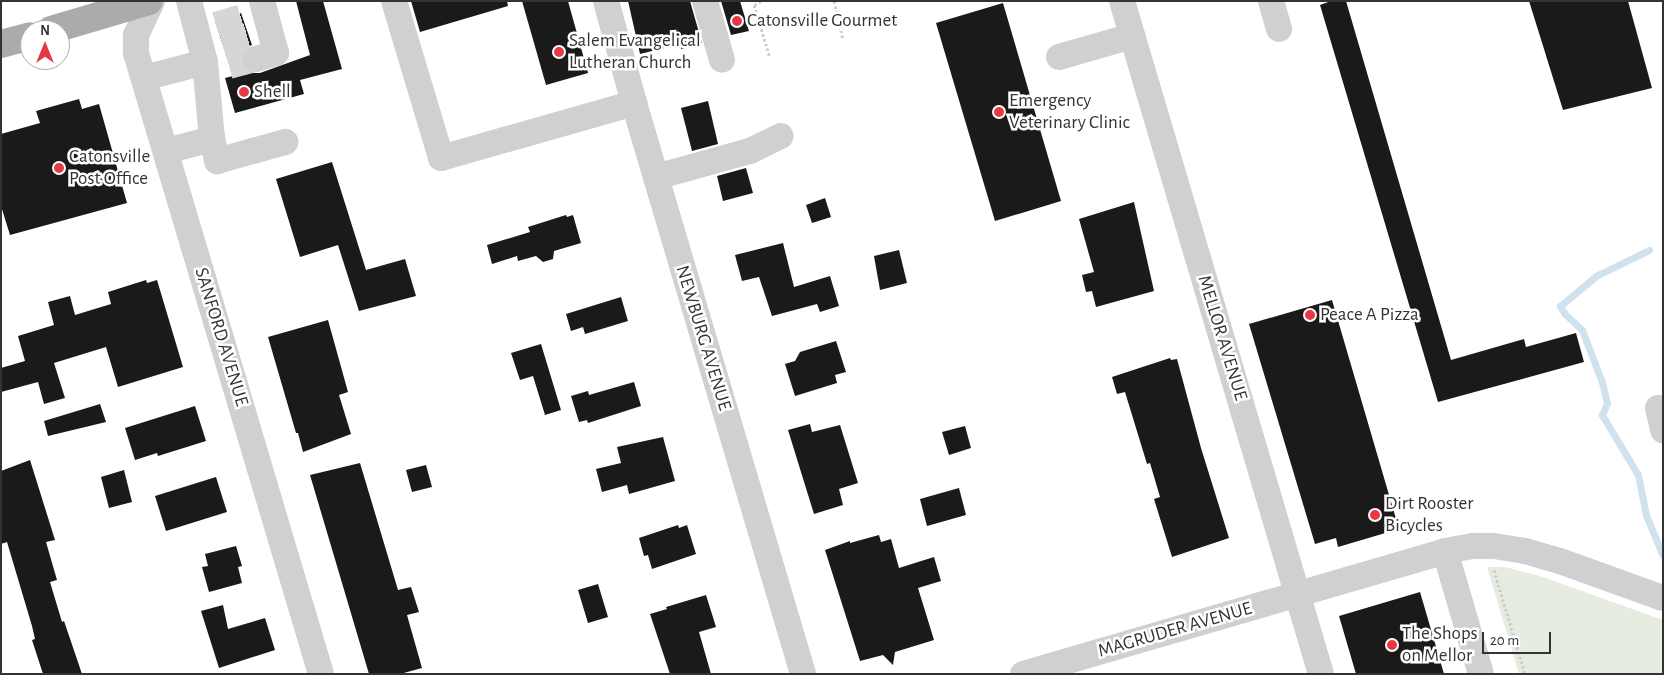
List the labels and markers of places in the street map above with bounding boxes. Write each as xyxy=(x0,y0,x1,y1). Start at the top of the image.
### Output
place label: Catonsville Gourmet xyxy=(747,10,897,32)
marker: Catonsville Gourmet xyxy=(731,15,743,27)
place label: Salem Evangelical Lutheran Church xyxy=(569,30,701,74)
marker: Salem Evangelical Lutheran Church xyxy=(553,46,565,58)
place label: Shell xyxy=(254,81,291,103)
marker: Shell xyxy=(238,86,250,98)
place label: Emergency Veterinary Clinic xyxy=(1009,90,1130,134)
marker: Emergency Veterinary Clinic xyxy=(993,106,1005,118)
place label: Catonsville Post Office xyxy=(69,146,150,190)
marker: Catonsville Post Office xyxy=(53,162,65,174)
place label: Peace A Pizza xyxy=(1320,304,1419,326)
marker: Peace A Pizza xyxy=(1304,309,1316,321)
place label: Dirt Rooster Bicycles xyxy=(1385,493,1473,537)
marker: Dirt Rooster Bicycles xyxy=(1369,509,1381,521)
place label: The Shops on Mellor xyxy=(1402,623,1478,667)
marker: The Shops on Mellor xyxy=(1386,639,1398,651)

